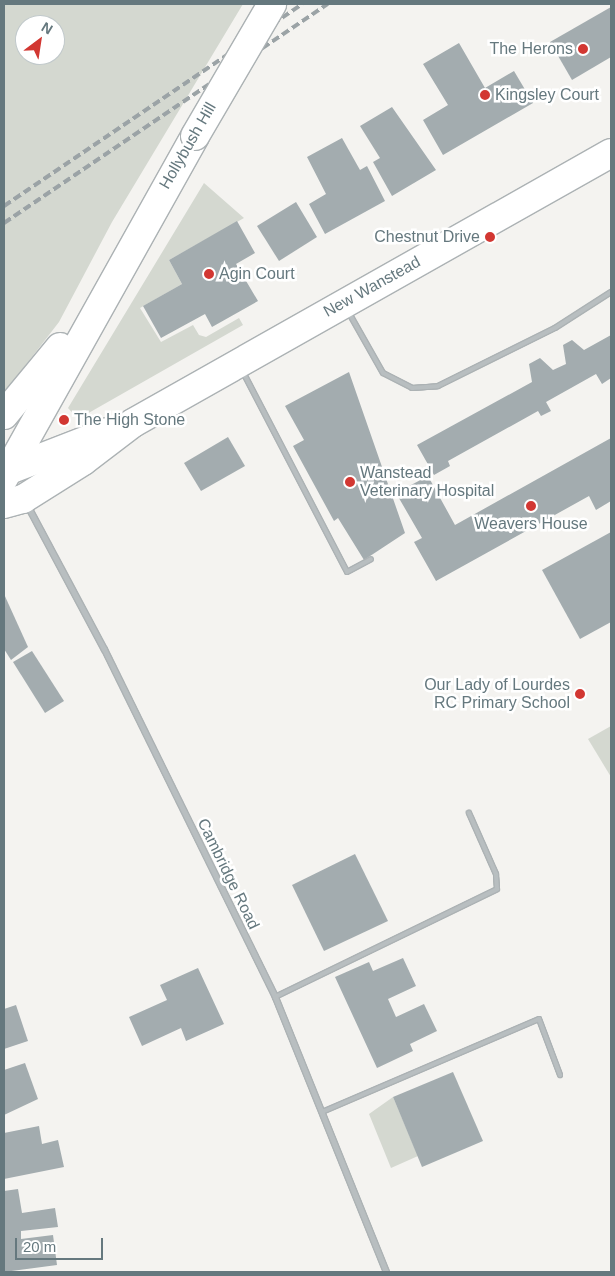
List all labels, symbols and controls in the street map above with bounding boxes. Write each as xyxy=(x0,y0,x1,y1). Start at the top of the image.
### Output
north arrow xyxy=(15,15,65,65)
text: N xyxy=(39,19,56,37)
place label: The Herons xyxy=(489,39,573,59)
marker: The Herons xyxy=(577,43,589,55)
place label: Kingsley Court xyxy=(495,85,599,105)
marker: Kingsley Court xyxy=(479,89,491,101)
street label: Hollybush Hill xyxy=(155,99,221,193)
place label: Chestnut Drive xyxy=(374,227,480,247)
marker: Chestnut Drive xyxy=(484,231,496,243)
street label: New Wanstead xyxy=(320,252,424,322)
place label: Agin Court xyxy=(219,264,295,284)
marker: Agin Court xyxy=(203,268,215,280)
place label: The High Stone xyxy=(74,410,185,430)
marker: The High Stone xyxy=(58,414,70,426)
place label: Wanstead Veterinary Hospital xyxy=(360,463,494,501)
marker: Wanstead Veterinary Hospital xyxy=(344,476,356,488)
marker: Weavers House xyxy=(525,500,537,512)
place label: Weavers House xyxy=(474,514,588,534)
place label: Our Lady of Lourdes RC Primary School xyxy=(424,675,570,713)
marker: Our Lady of Lourdes RC Primary School xyxy=(574,688,586,700)
street label: Cambridge Road xyxy=(193,815,263,933)
scale bar xyxy=(18,1228,105,1260)
text: 20 m xyxy=(23,1238,56,1255)

